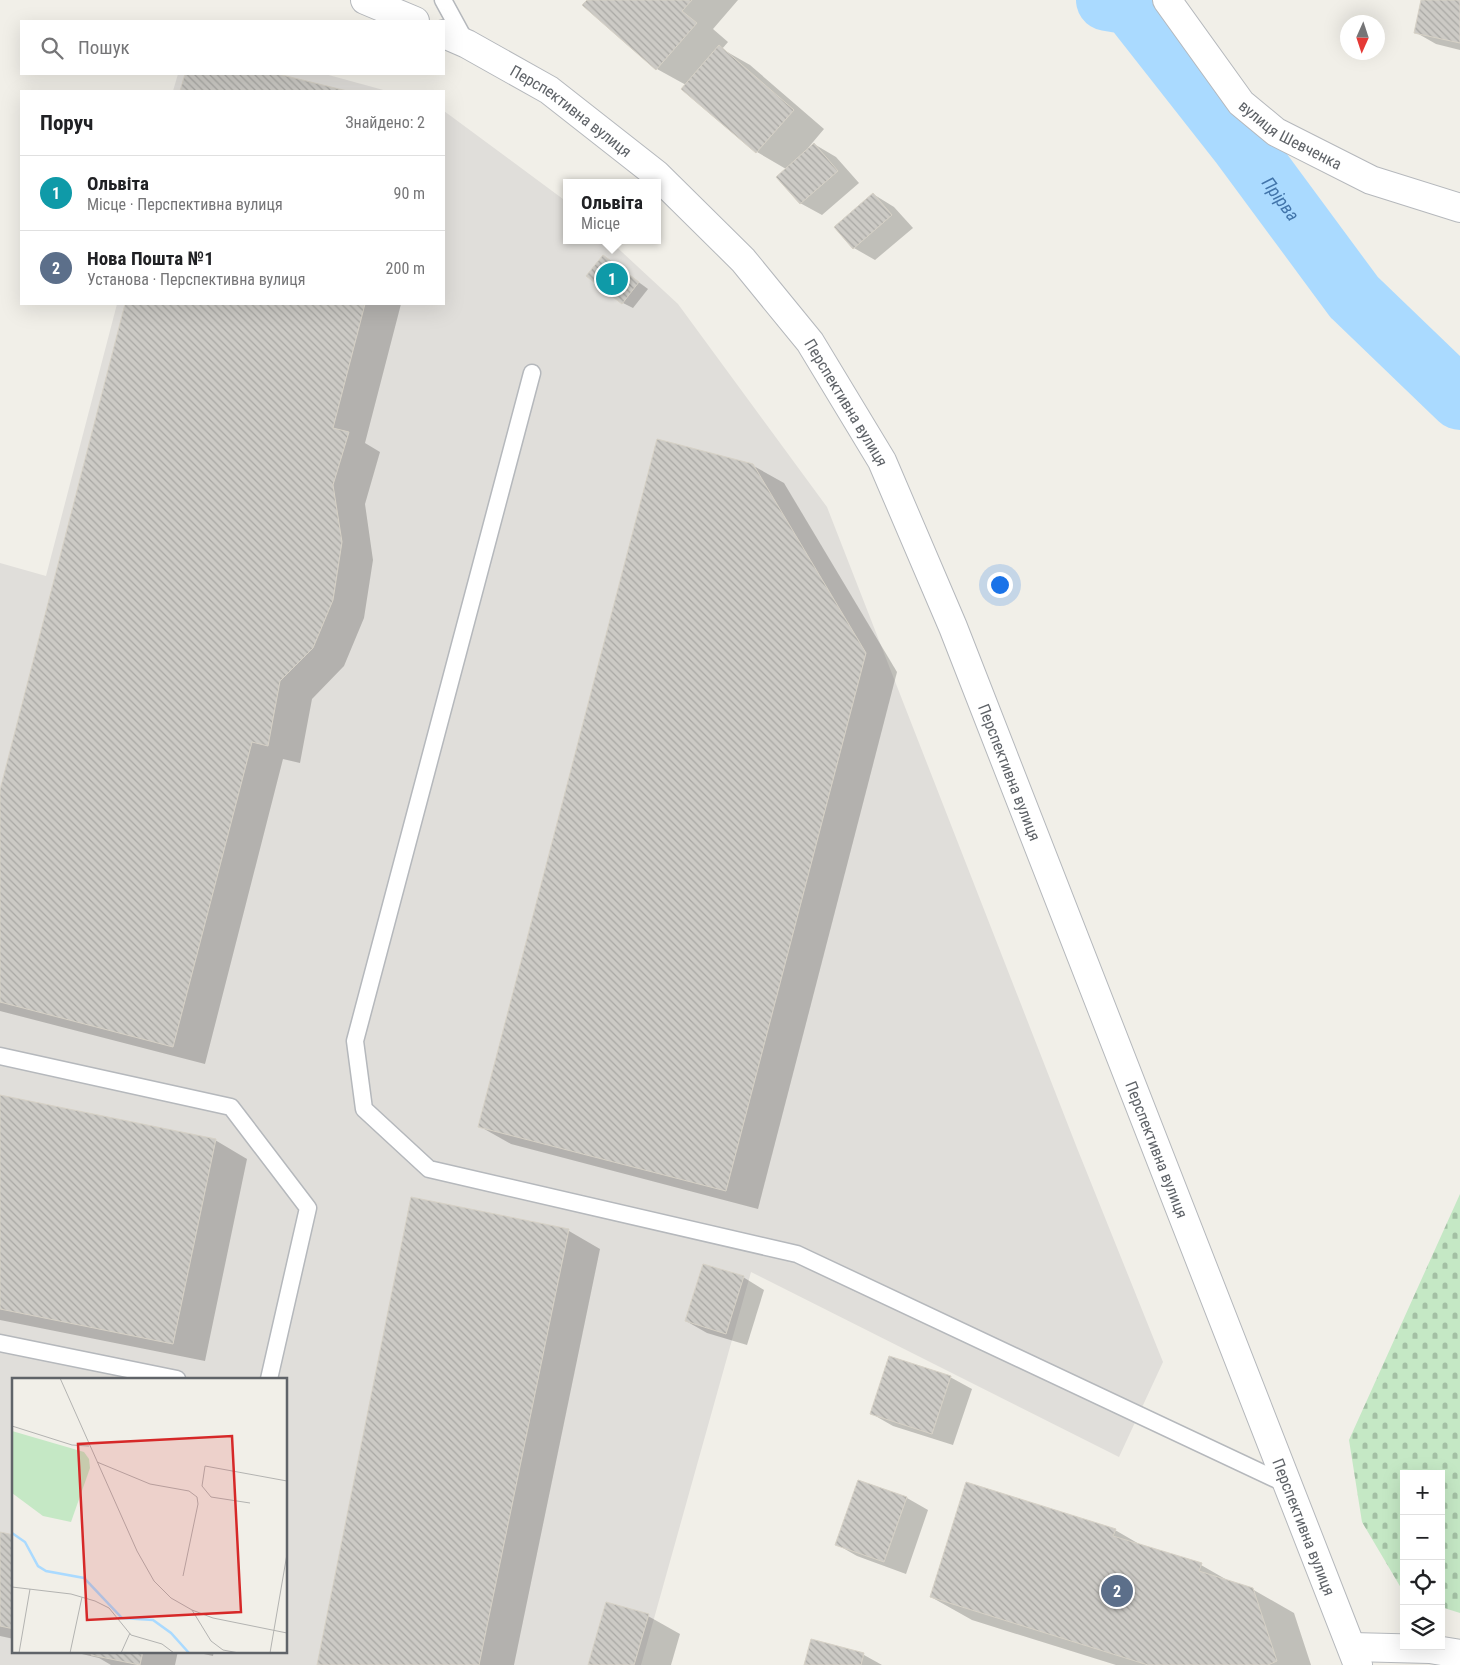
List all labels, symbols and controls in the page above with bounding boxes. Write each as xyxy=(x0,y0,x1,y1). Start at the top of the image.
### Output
north arrow xyxy=(1340,15,1385,60)
search box xyxy=(20,20,445,75)
icon: search xyxy=(38,34,66,62)
text: Пошук xyxy=(78,36,130,59)
street label: Перспективна вулиця xyxy=(507,61,636,161)
street label: вулиця Шевченка xyxy=(1235,96,1345,173)
text: Поруч xyxy=(40,111,93,135)
text: Знайдено: 2 xyxy=(345,113,425,132)
text: Ольвіта xyxy=(87,172,149,195)
water label: Прірва xyxy=(1258,172,1304,224)
popup xyxy=(563,179,661,244)
text: 1 xyxy=(52,184,60,203)
text: 90 m xyxy=(393,184,425,203)
text: Ольвіта xyxy=(581,191,643,214)
text: Місце · Перспективна вулиця xyxy=(87,195,283,214)
text: Місце xyxy=(581,214,620,233)
text: Нова Пошта №1 xyxy=(87,247,214,270)
text: 2 xyxy=(52,259,60,278)
text: 200 m xyxy=(386,259,425,278)
pin: 1 xyxy=(596,260,628,298)
text: Установа · Перспективна вулиця xyxy=(87,270,305,289)
street label: Перспективна вулиця xyxy=(801,335,892,469)
your location xyxy=(987,572,1013,598)
street label: Перспективна вулиця xyxy=(974,701,1045,844)
street label: Перспективна вулиця xyxy=(1122,1078,1192,1221)
inset map xyxy=(12,1378,288,1652)
street label: Перспективна вулиця xyxy=(1269,1456,1339,1598)
map controls xyxy=(1400,1470,1445,1650)
button: + xyxy=(1400,1470,1445,1515)
button: − xyxy=(1400,1515,1445,1560)
button: locate xyxy=(1400,1560,1445,1605)
pin: 2 xyxy=(1101,1572,1133,1610)
button: layers xyxy=(1400,1605,1445,1650)

